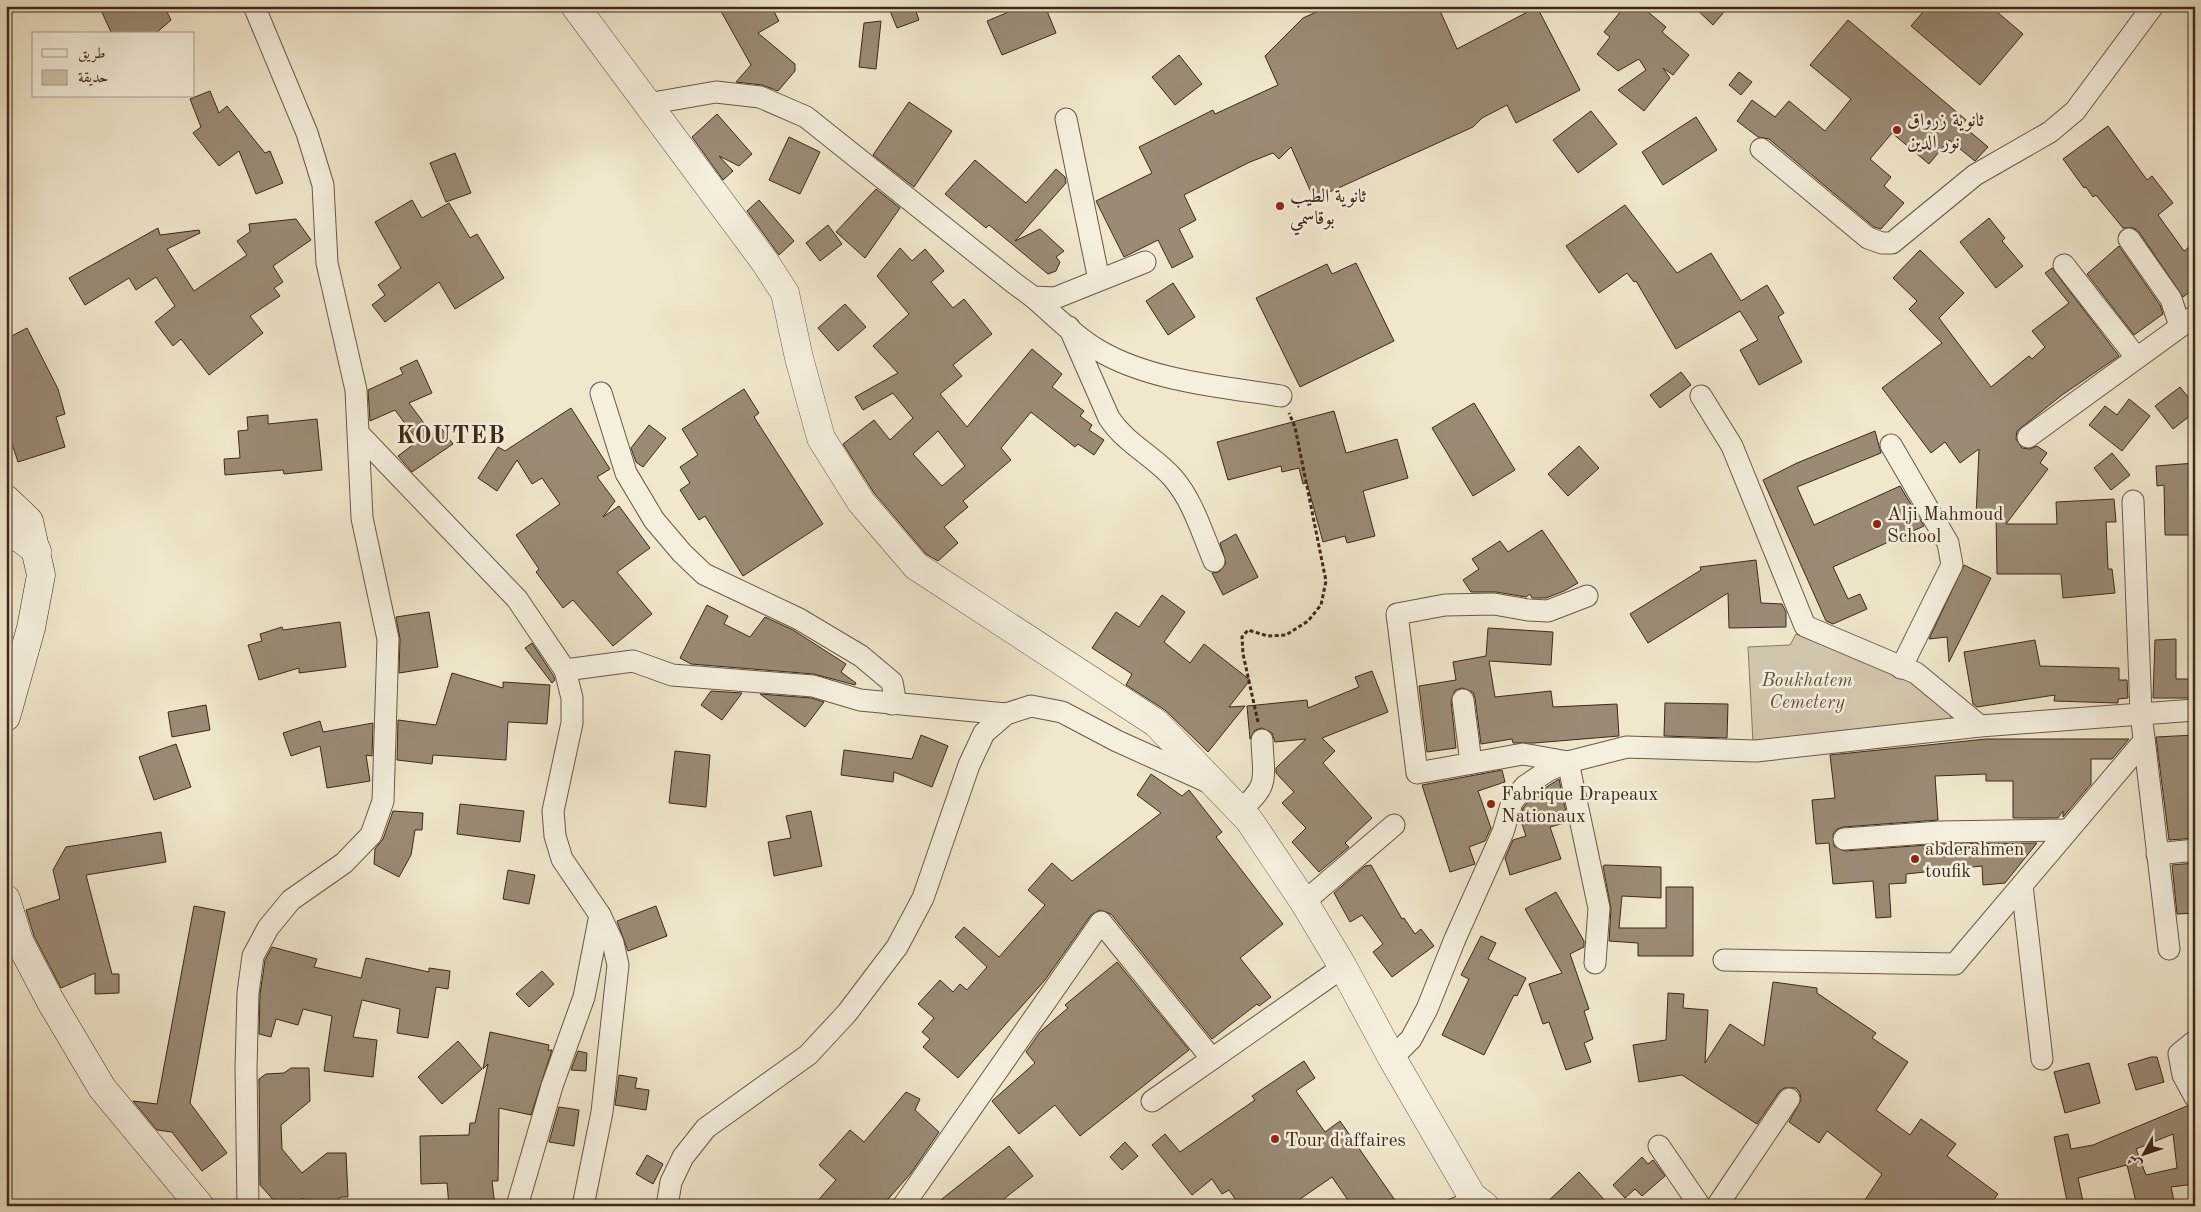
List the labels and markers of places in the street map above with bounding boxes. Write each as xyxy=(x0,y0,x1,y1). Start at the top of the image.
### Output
place label: ثانوية زرواق نور الدين xyxy=(1907,112,1984,154)
marker: ثانوية زرواق نور الدين xyxy=(1891,124,1903,136)
place label: ثانوية الطيب بوقاسمي xyxy=(1290,188,1366,236)
marker: ثانوية الطيب بوقاسمي xyxy=(1274,200,1286,212)
place label: Alji Mahmoud School xyxy=(1887,506,2003,547)
marker: Alji Mahmoud School xyxy=(1871,518,1883,530)
place label: Fabrique Drapeaux Nationaux xyxy=(1501,786,1659,827)
marker: Fabrique Drapeaux Nationaux xyxy=(1485,798,1497,810)
place label: abderahmen toufik xyxy=(1925,841,2024,882)
marker: abderahmen toufik xyxy=(1909,853,1921,865)
place label: Tour d'affaires xyxy=(1285,1132,1406,1151)
marker: Tour d'affaires xyxy=(1269,1133,1281,1145)

